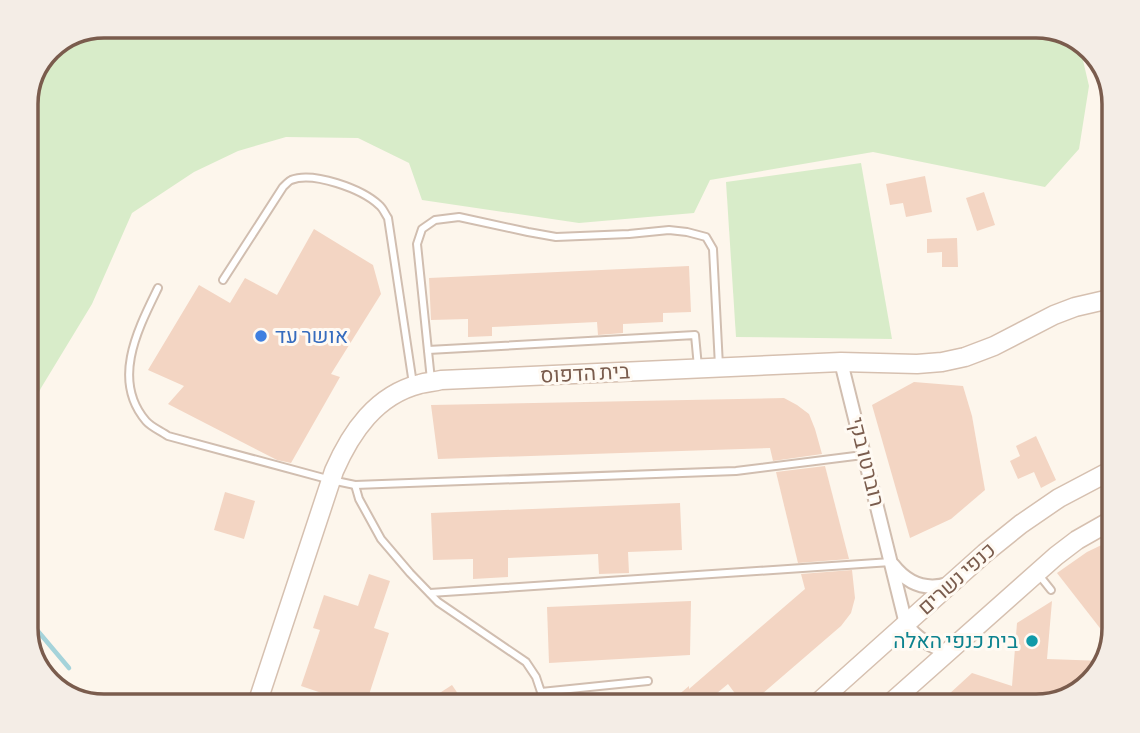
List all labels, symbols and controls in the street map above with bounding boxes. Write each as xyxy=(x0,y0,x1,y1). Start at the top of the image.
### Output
place label: אושר עד xyxy=(275,326,348,347)
marker: אושר עד xyxy=(253,328,269,344)
street label: בית הדפוס xyxy=(540,361,630,387)
street label: רוברטו בקי xyxy=(845,415,887,509)
street label: כנפי נשרים xyxy=(914,539,1000,619)
place label: בית כנפי האלה xyxy=(893,631,1018,652)
marker: בית כנפי האלה xyxy=(1024,633,1040,649)

